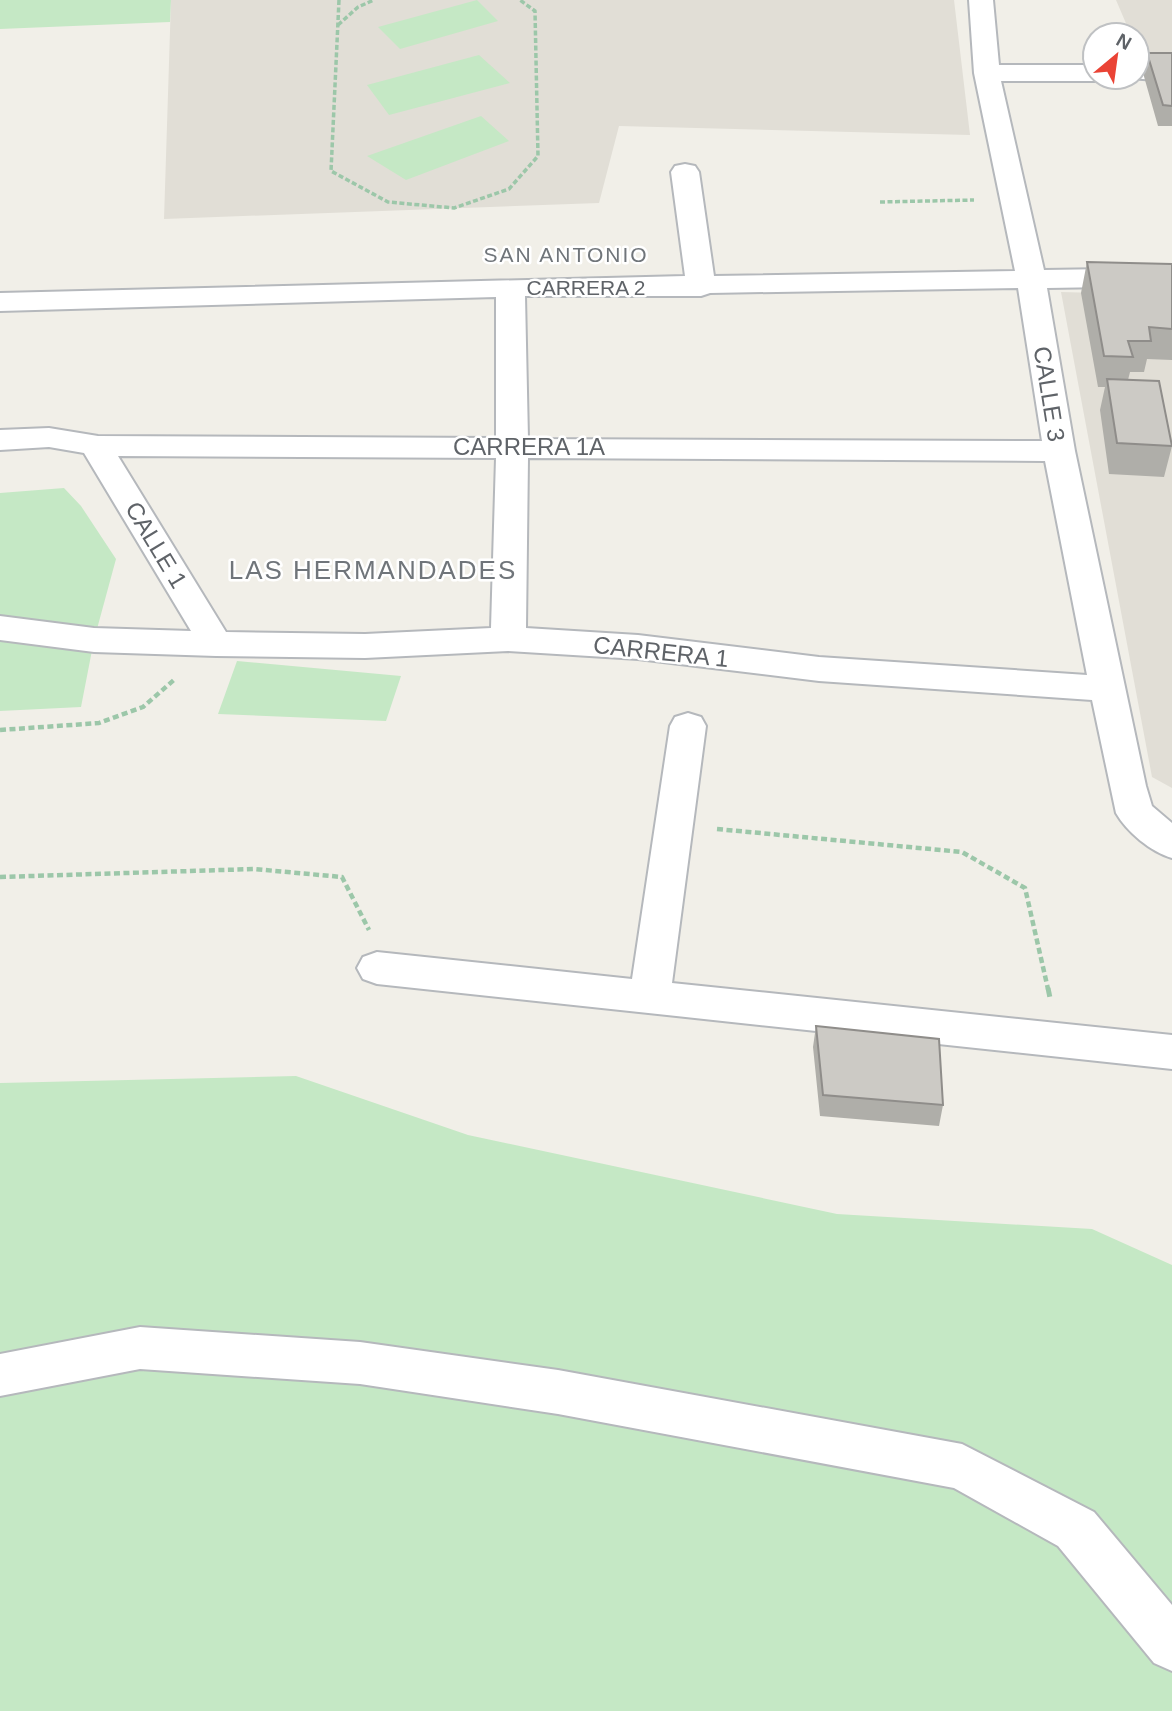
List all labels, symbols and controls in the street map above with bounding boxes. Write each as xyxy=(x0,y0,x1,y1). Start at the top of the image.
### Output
north arrow xyxy=(1081,21,1151,91)
text: N xyxy=(1113,29,1135,54)
district label: SAN ANTONIO xyxy=(483,243,649,266)
street label: CARRERA 2 xyxy=(526,276,646,299)
street label: CALLE 3 xyxy=(1029,344,1070,443)
street label: CARRERA 1A xyxy=(453,433,605,460)
street label: CALLE 1 xyxy=(120,497,193,593)
district label: LAS HERMANDADES xyxy=(229,555,517,585)
street label: CARRERA 1 xyxy=(592,631,730,672)

